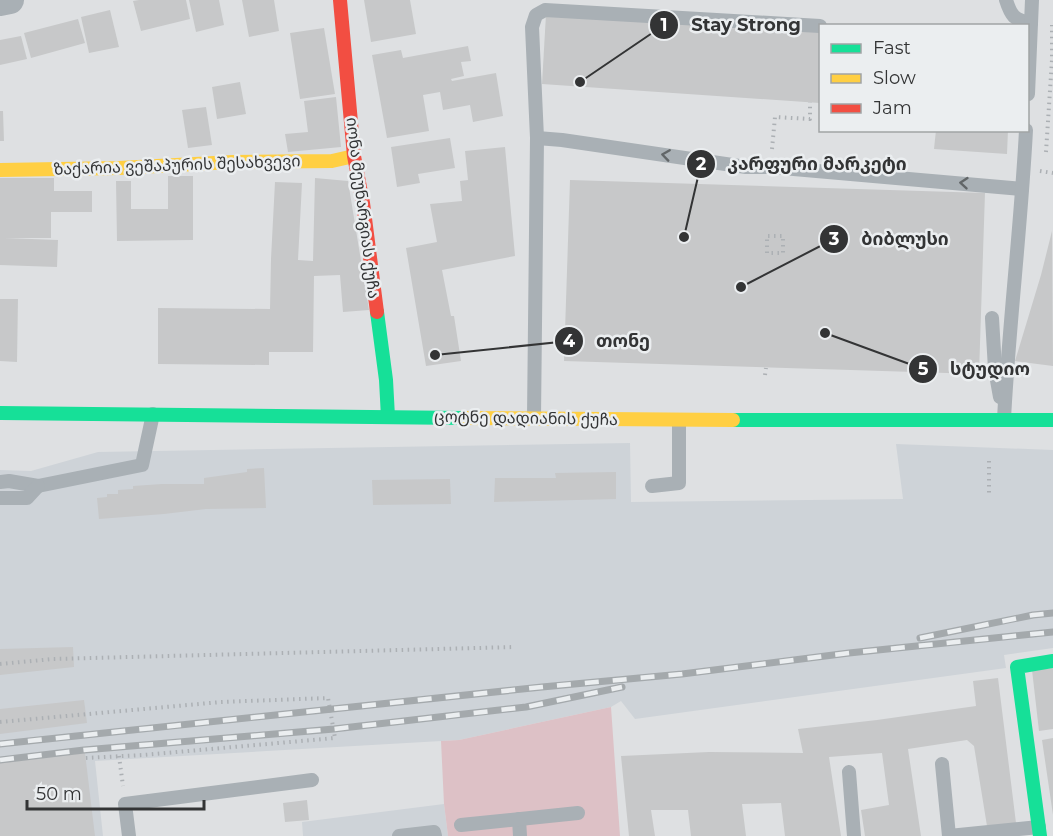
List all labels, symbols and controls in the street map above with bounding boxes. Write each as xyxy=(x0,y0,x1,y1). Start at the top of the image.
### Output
callout: Stay Strong xyxy=(649,7,813,43)
text: 1 xyxy=(660,14,668,36)
text: Stay Strong xyxy=(691,14,801,36)
legend xyxy=(819,24,1029,132)
text: Fast xyxy=(873,37,911,59)
text: Slow xyxy=(873,67,916,89)
text: Jam xyxy=(872,97,912,119)
street label: იონა მეუნარგიას ქუჩა xyxy=(342,116,384,300)
callout: კარფური მარკეტი xyxy=(686,146,919,182)
one-way arrow xyxy=(661,149,670,161)
street label: ზაქარია ვეშაპურის შესახვევი xyxy=(53,151,301,179)
text: 2 xyxy=(696,153,707,175)
text: კარფური მარკეტი xyxy=(727,153,907,175)
one-way arrow xyxy=(960,177,969,190)
callout: ბიბლუსი xyxy=(819,221,960,257)
text: 3 xyxy=(828,228,840,250)
text: ბიბლუსი xyxy=(861,228,949,250)
callout: თონე xyxy=(554,323,662,359)
text: 4 xyxy=(563,330,576,352)
text: თონე xyxy=(596,330,650,352)
callout: სტუდიო xyxy=(908,351,1042,387)
text: 5 xyxy=(918,358,929,380)
text: სტუდიო xyxy=(950,358,1030,380)
street label: ცოტნე დადიანის ქუჩა xyxy=(434,407,618,430)
scale bar xyxy=(27,773,204,811)
text: 50 m xyxy=(36,783,82,805)

